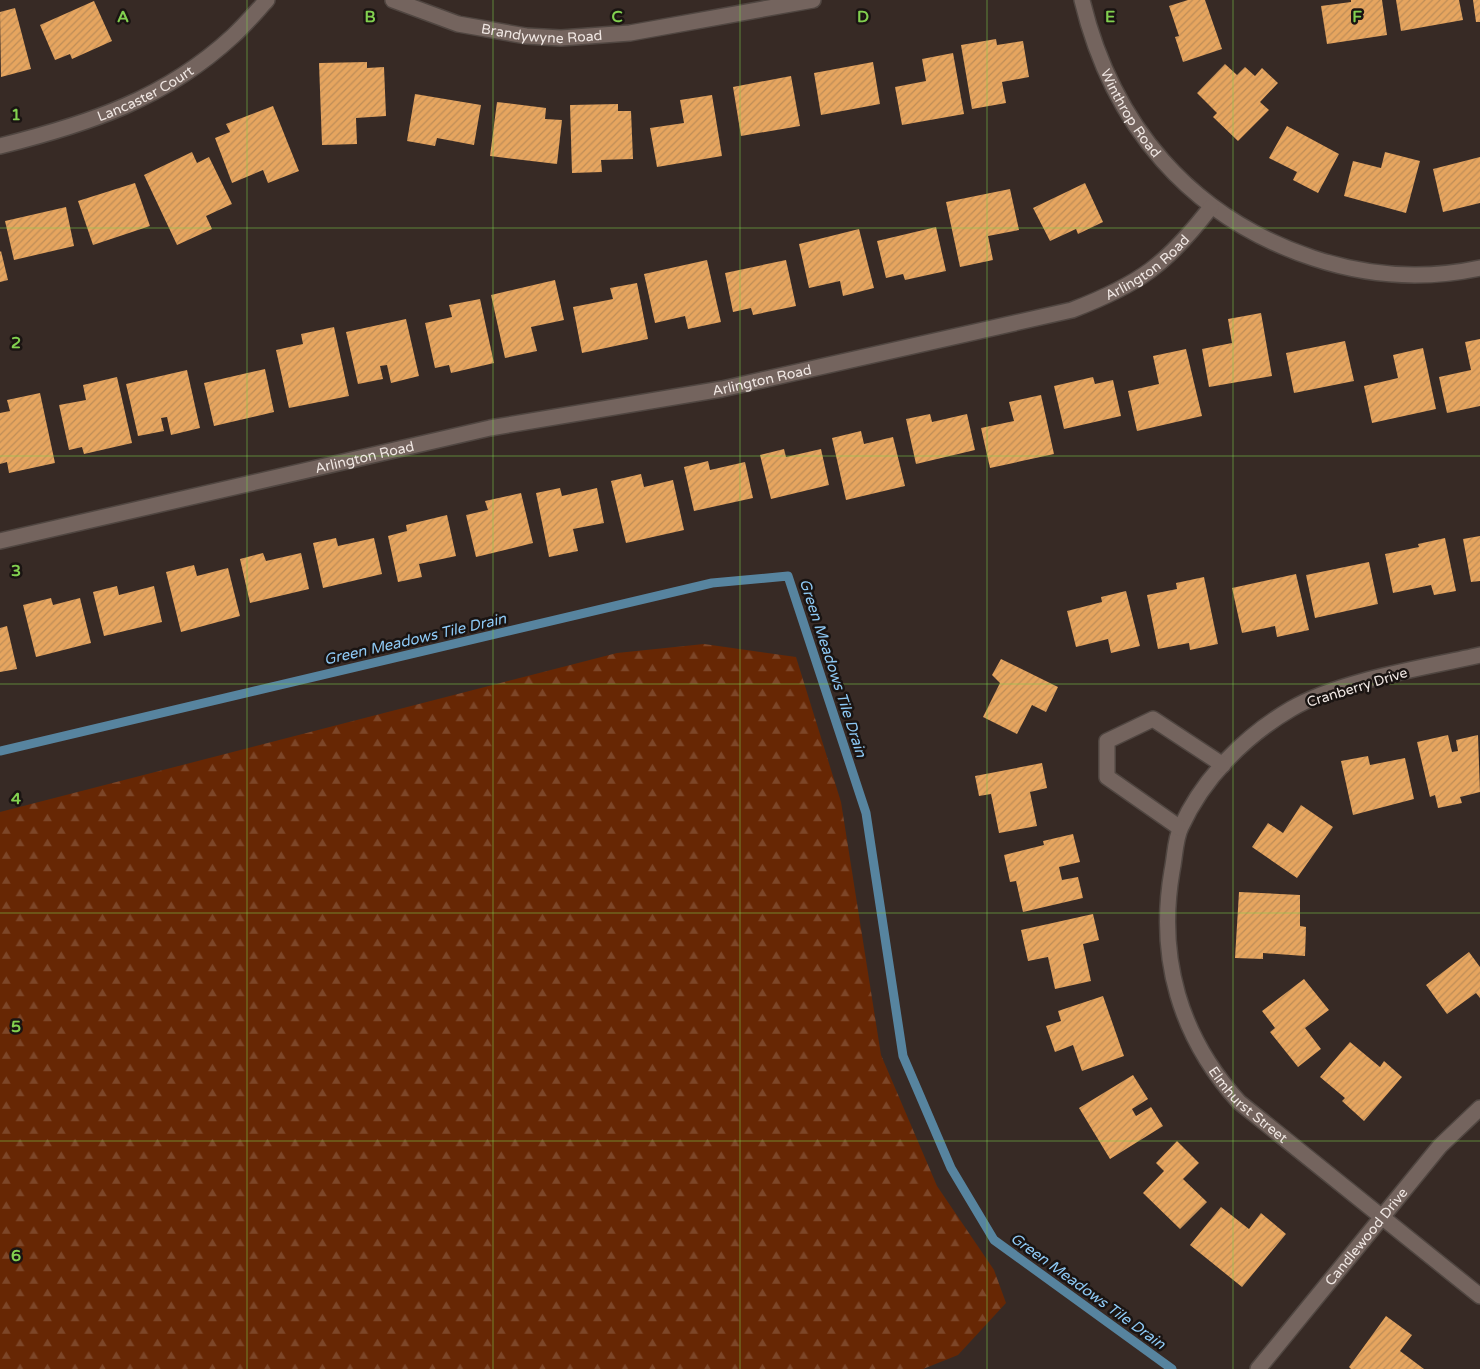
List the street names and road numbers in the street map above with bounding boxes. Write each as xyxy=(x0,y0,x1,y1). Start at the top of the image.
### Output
street label: Brandywyne Road xyxy=(480,20,603,47)
street label: Lancaster Court xyxy=(95,62,198,125)
street label: Winthrop Road xyxy=(1097,66,1164,161)
street label: Arlington Road xyxy=(1102,231,1193,304)
street label: Arlington Road xyxy=(711,361,813,399)
street label: Arlington Road xyxy=(313,438,416,477)
street label: Cranberry Drive xyxy=(1305,664,1410,711)
street label: Elmhurst Street xyxy=(1205,1063,1291,1147)
street label: Candlewood Drive xyxy=(1322,1184,1412,1289)

